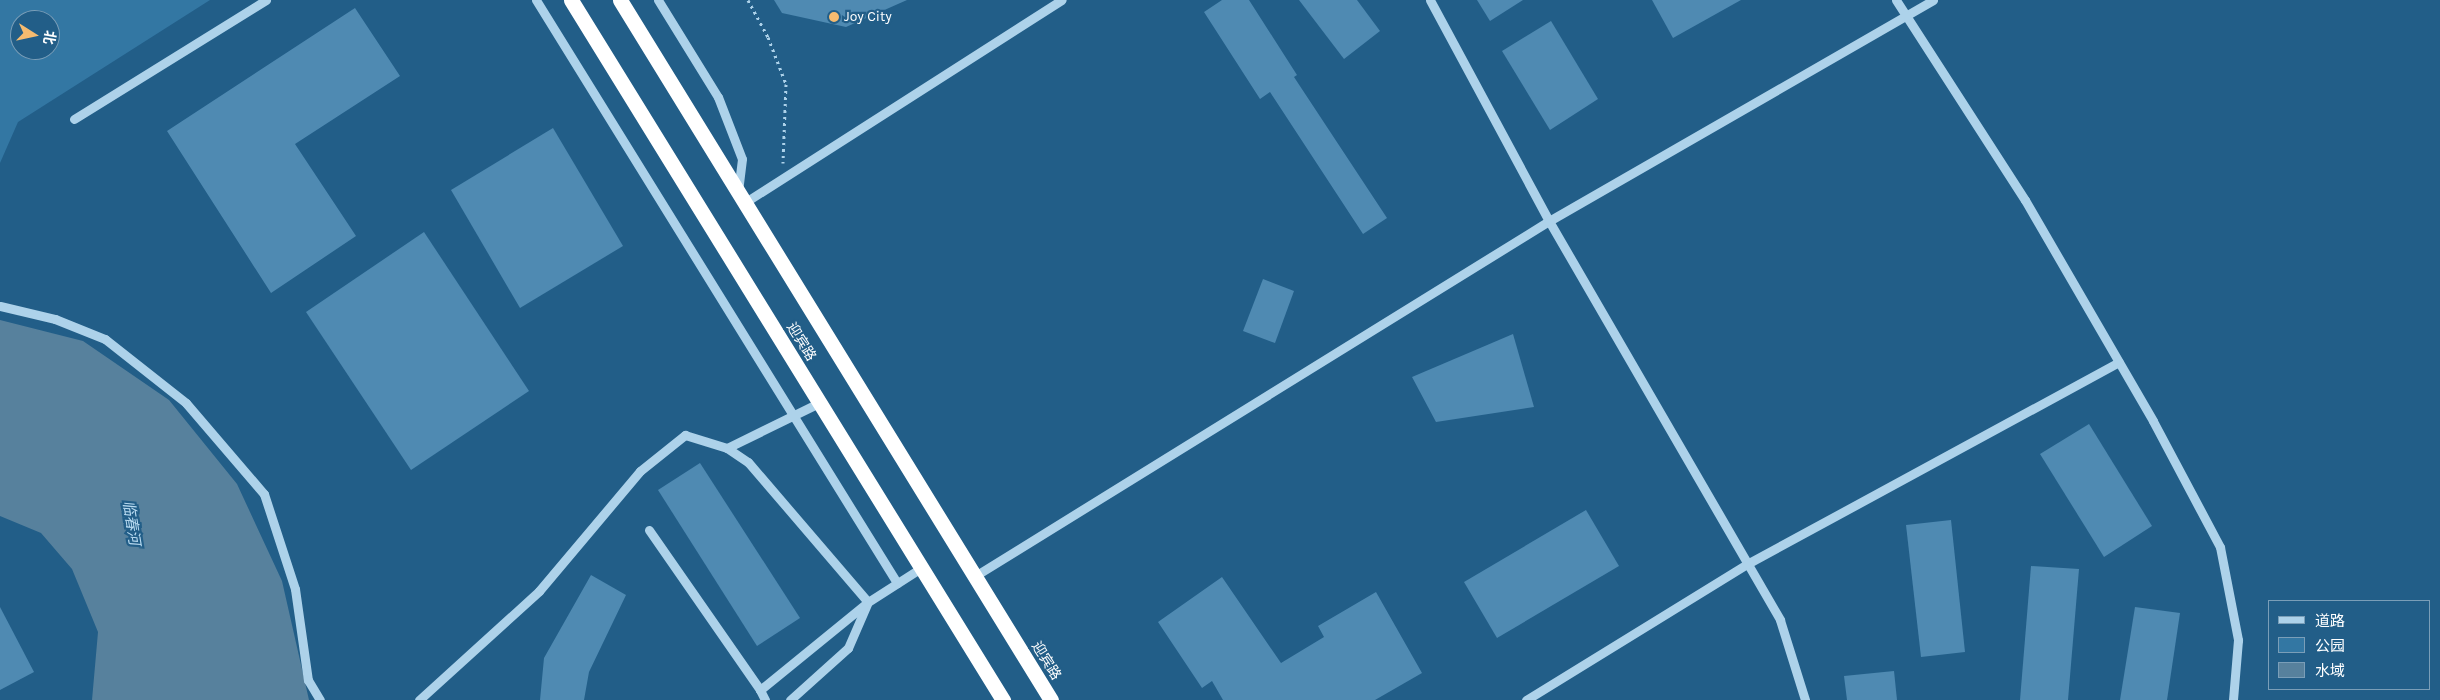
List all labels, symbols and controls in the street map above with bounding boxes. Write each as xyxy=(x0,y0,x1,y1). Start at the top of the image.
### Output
place label: Joy City xyxy=(844,9,892,25)
north arrow xyxy=(10,10,60,60)
marker: Joy City xyxy=(828,11,840,23)
text: 北 xyxy=(40,29,59,46)
street label: 迎宾路 xyxy=(783,320,819,364)
water label: 临春河 xyxy=(119,499,143,547)
legend xyxy=(2268,600,2430,690)
text: 道路 xyxy=(2315,612,2345,630)
text: 公园 xyxy=(2315,637,2345,655)
street label: 迎宾路 xyxy=(1028,639,1064,683)
text: 水域 xyxy=(2315,662,2345,680)

